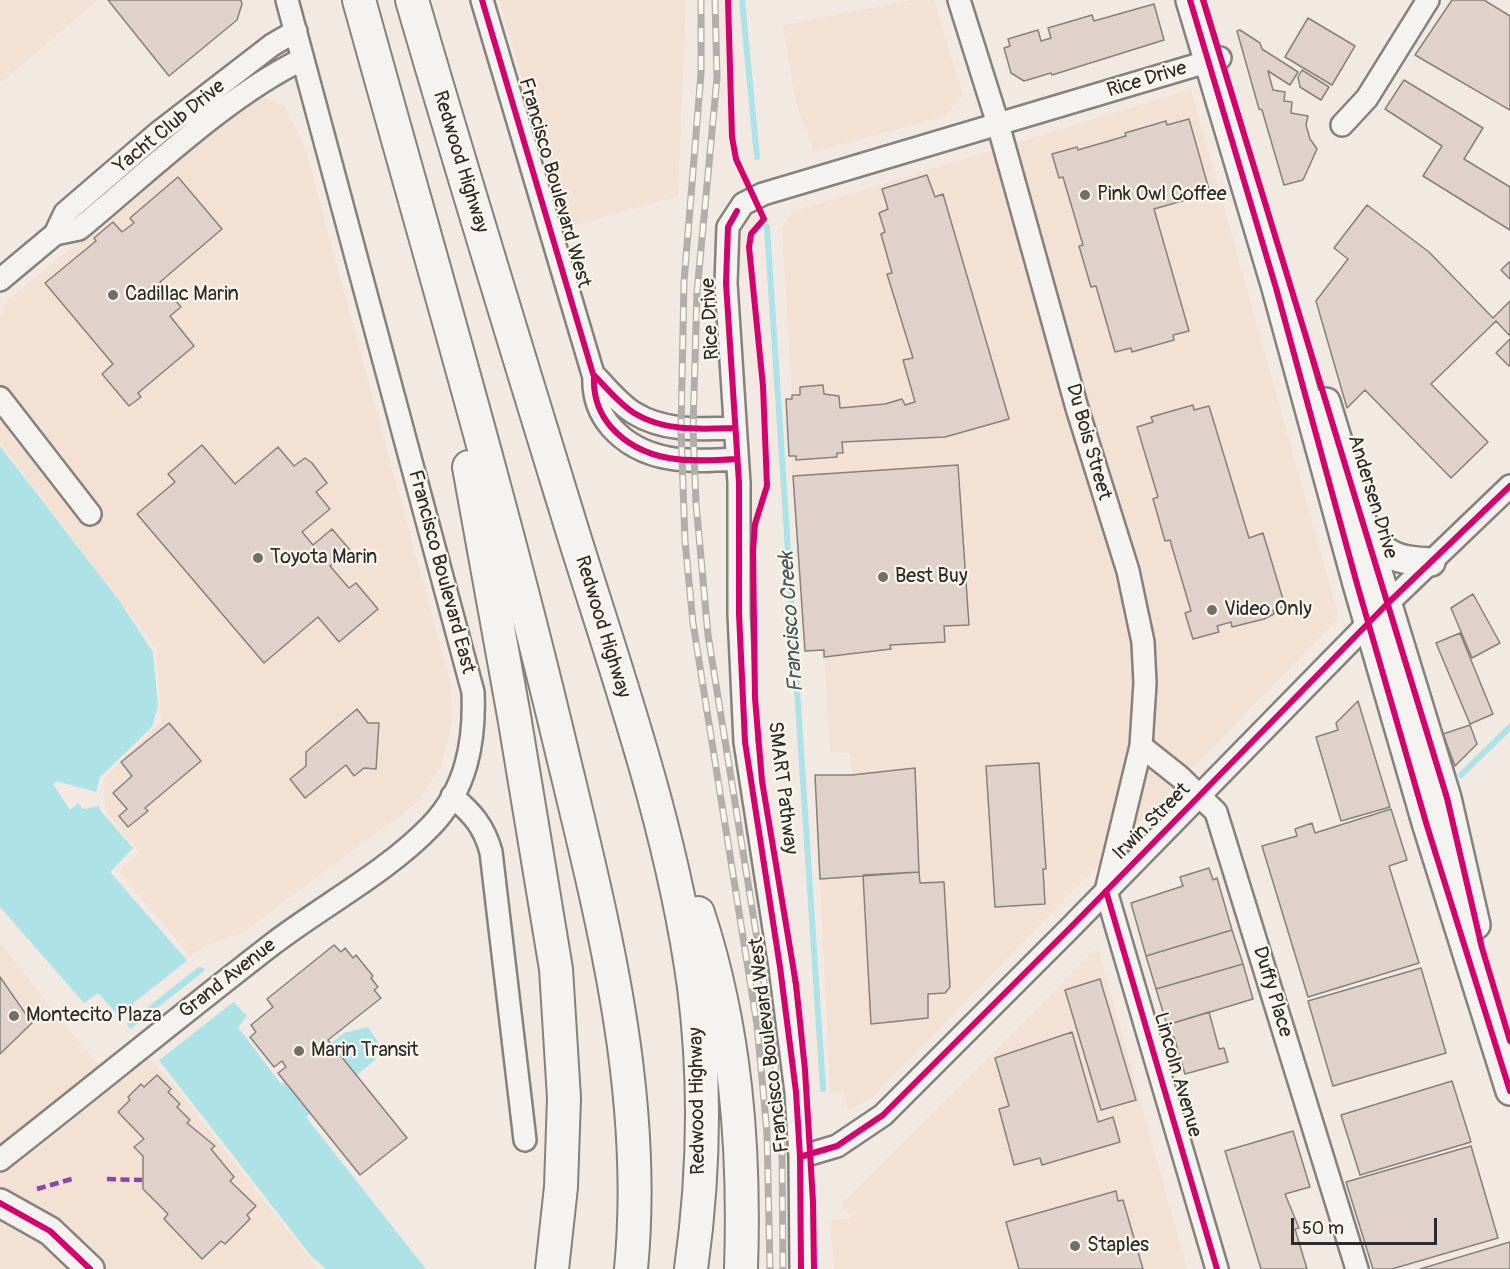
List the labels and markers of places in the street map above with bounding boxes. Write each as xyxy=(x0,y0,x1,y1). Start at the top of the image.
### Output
place label: Pink Owl Coffee xyxy=(1097,183,1227,207)
marker: Pink Owl Coffee xyxy=(1078,188,1092,202)
place label: Cadillac Marin xyxy=(125,283,239,307)
marker: Cadillac Marin xyxy=(106,288,120,302)
place label: Toyota Marin xyxy=(270,546,377,570)
marker: Toyota Marin xyxy=(251,551,265,565)
place label: Best Buy xyxy=(895,565,967,589)
marker: Best Buy xyxy=(876,570,890,584)
place label: Video Only xyxy=(1224,598,1312,622)
marker: Video Only xyxy=(1205,603,1219,617)
place label: Montecito Plaza xyxy=(26,1004,162,1028)
marker: Montecito Plaza xyxy=(7,1009,21,1023)
place label: Marin Transit xyxy=(311,1039,419,1063)
marker: Marin Transit xyxy=(292,1044,306,1058)
place label: Staples xyxy=(1087,1234,1149,1258)
marker: Staples xyxy=(1068,1239,1082,1253)

